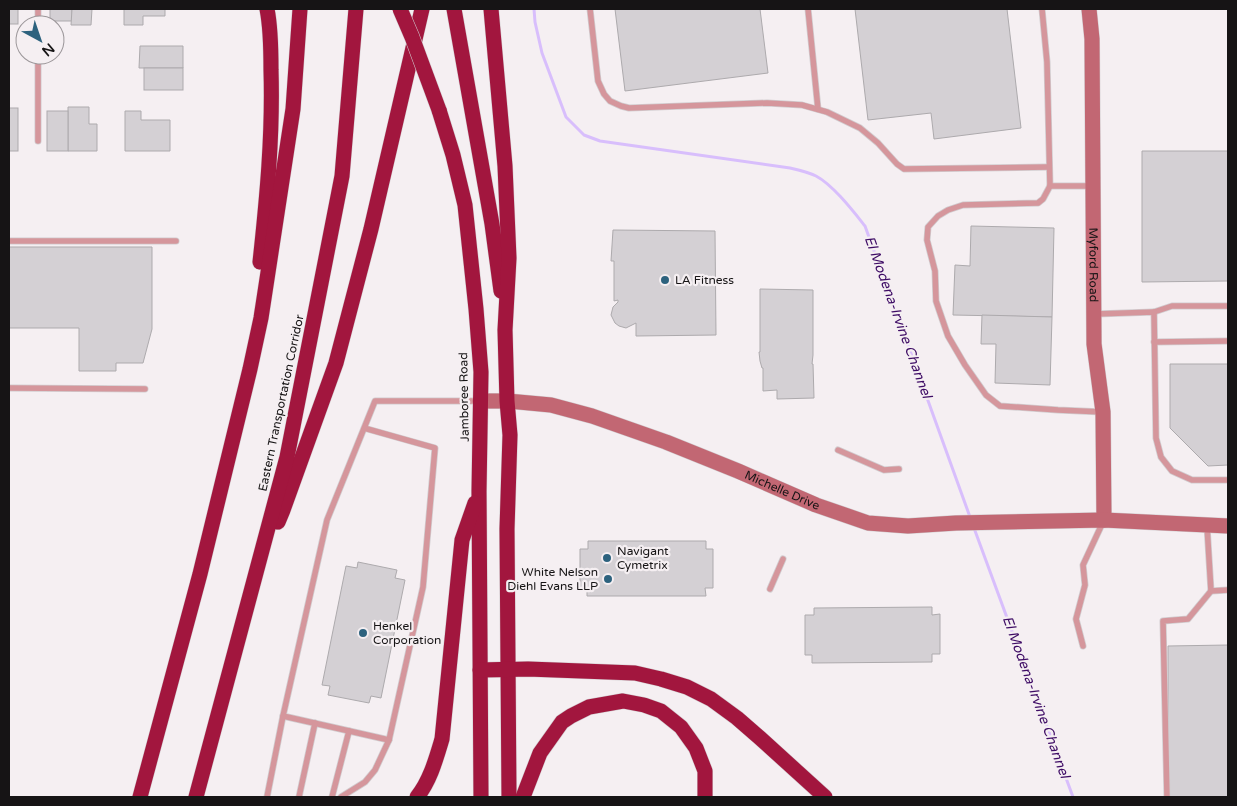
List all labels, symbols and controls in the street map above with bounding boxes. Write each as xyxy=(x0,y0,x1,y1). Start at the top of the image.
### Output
north arrow xyxy=(15,15,65,65)
text: N xyxy=(38,39,58,60)
street label: Myford Road xyxy=(1086,227,1101,302)
water label: El Modena-Irvine Channel xyxy=(861,233,936,402)
place label: LA Fitness xyxy=(675,273,734,287)
marker: LA Fitness xyxy=(659,274,671,286)
street label: Eastern Transportation Corridor xyxy=(255,313,307,493)
street label: Jamboree Road xyxy=(456,352,472,442)
street label: Michelle Drive xyxy=(743,468,822,513)
place label: Navigant Cymetrix xyxy=(617,544,669,572)
marker: Navigant Cymetrix xyxy=(601,552,613,564)
place label: White Nelson Diehl Evans LLP xyxy=(507,565,598,593)
marker: White Nelson Diehl Evans LLP xyxy=(602,573,614,585)
water label: El Modena-Irvine Channel xyxy=(999,613,1074,782)
place label: Henkel Corporation xyxy=(373,619,441,647)
marker: Henkel Corporation xyxy=(357,627,369,639)

